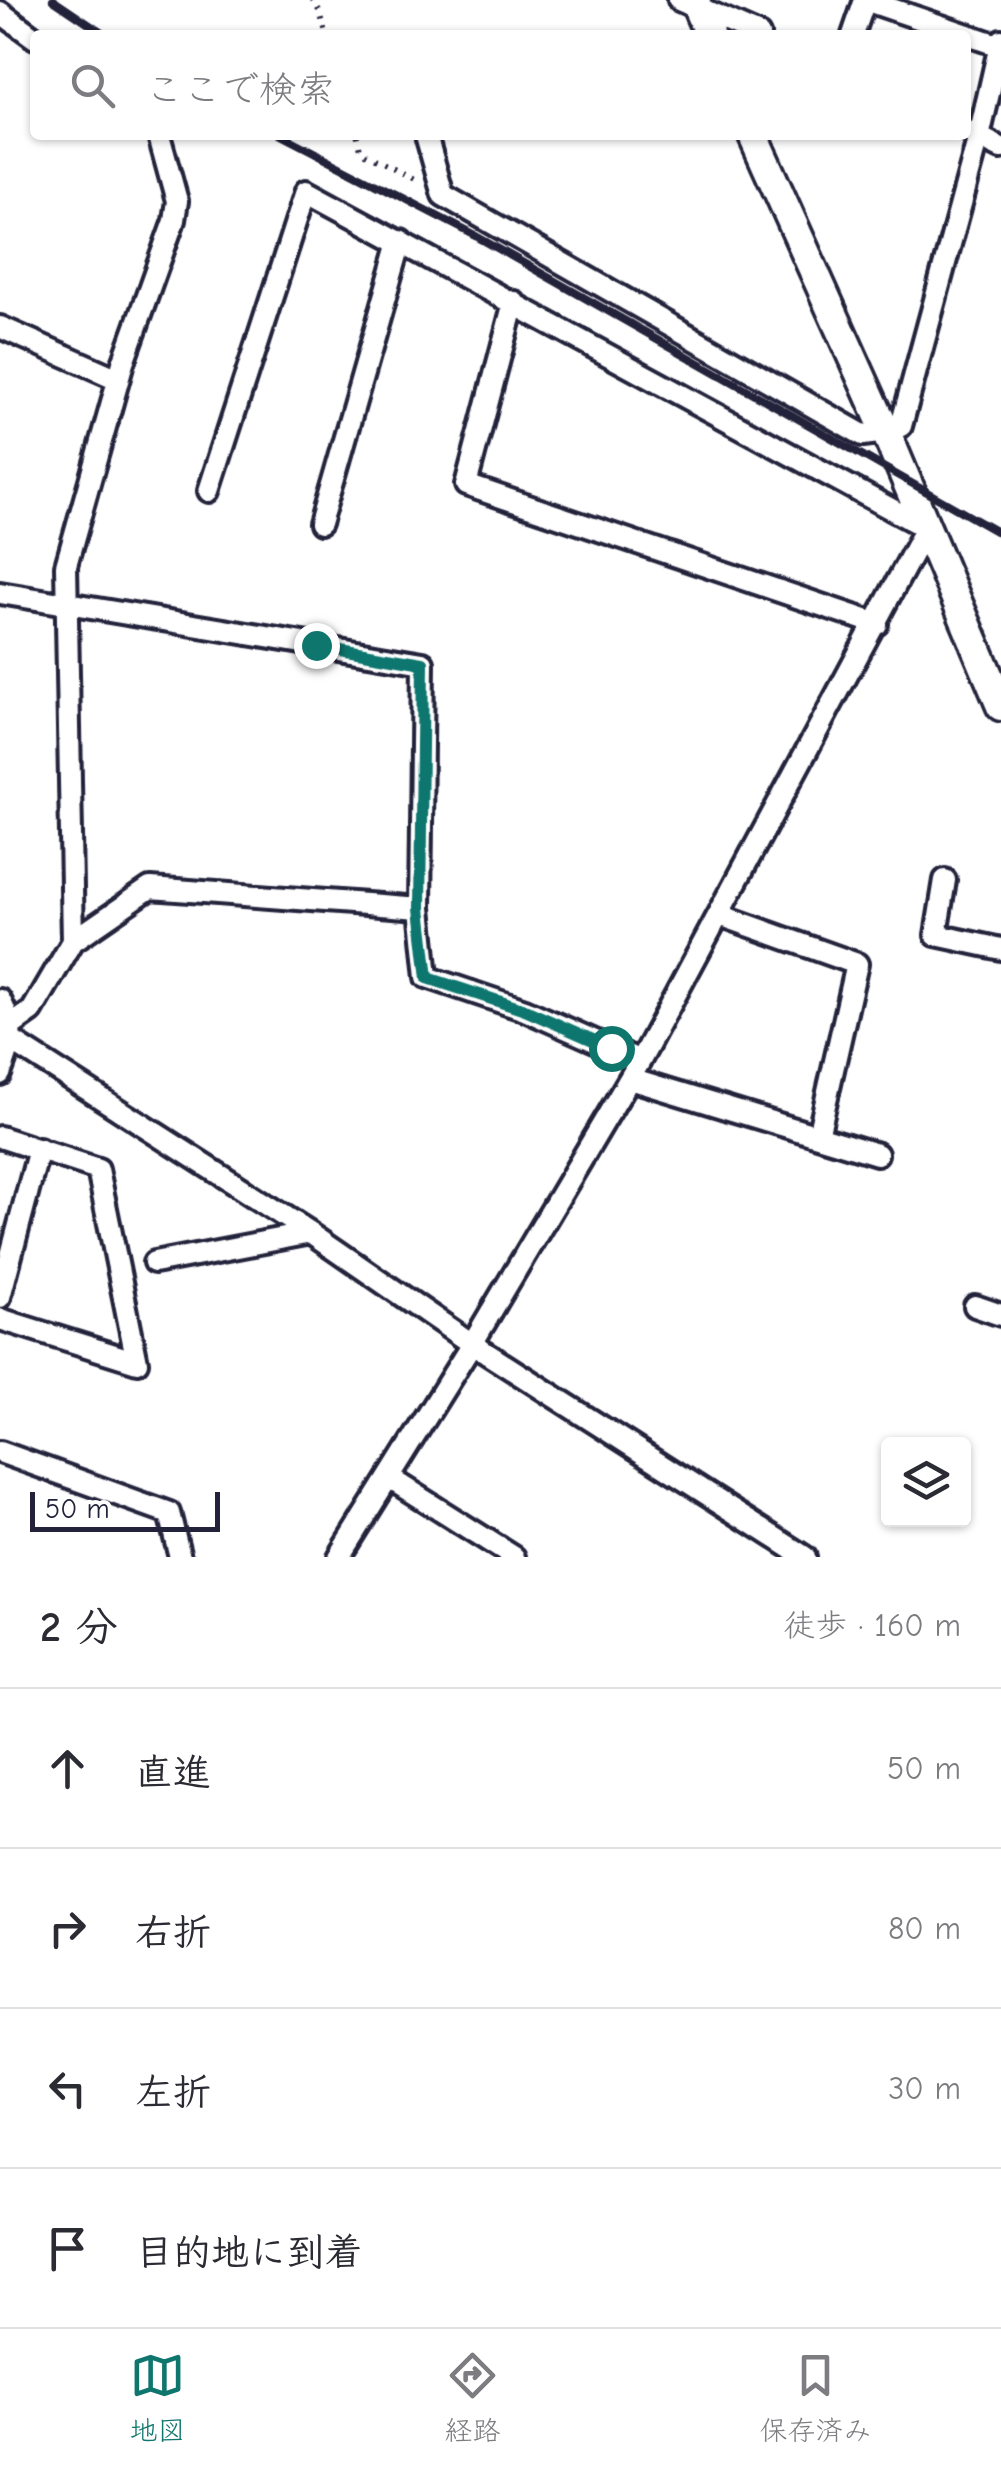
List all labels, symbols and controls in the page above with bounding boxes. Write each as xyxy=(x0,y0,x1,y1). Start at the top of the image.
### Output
search box xyxy=(30,30,971,140)
icon: search xyxy=(65,58,120,113)
text: ここで検索 xyxy=(145,68,335,112)
route end xyxy=(294,623,340,669)
route start xyxy=(589,1026,635,1072)
map controls xyxy=(881,1437,971,1527)
button: layers xyxy=(881,1437,971,1527)
scale bar xyxy=(30,1487,220,1532)
text: 50 m xyxy=(45,1493,110,1525)
text: 2 分 xyxy=(40,1603,118,1652)
text: 徒歩 · 160 m xyxy=(783,1607,961,1644)
icon: ahead xyxy=(40,1741,95,1796)
text: 50 m xyxy=(887,1750,961,1787)
text: 直進 xyxy=(135,1751,211,1795)
icon: right xyxy=(40,1901,95,1956)
text: 80 m xyxy=(888,1910,961,1947)
text: 右折 xyxy=(135,1911,211,1955)
icon: left xyxy=(40,2061,95,2116)
text: 30 m xyxy=(888,2070,961,2107)
text: 左折 xyxy=(135,2071,211,2115)
icon: arrive xyxy=(40,2221,95,2276)
text: 目的地に到着 xyxy=(135,2231,363,2275)
tab: 地図 xyxy=(129,2348,186,2448)
tab: 経路 xyxy=(444,2348,501,2448)
tab: 保存済み xyxy=(759,2348,872,2448)

